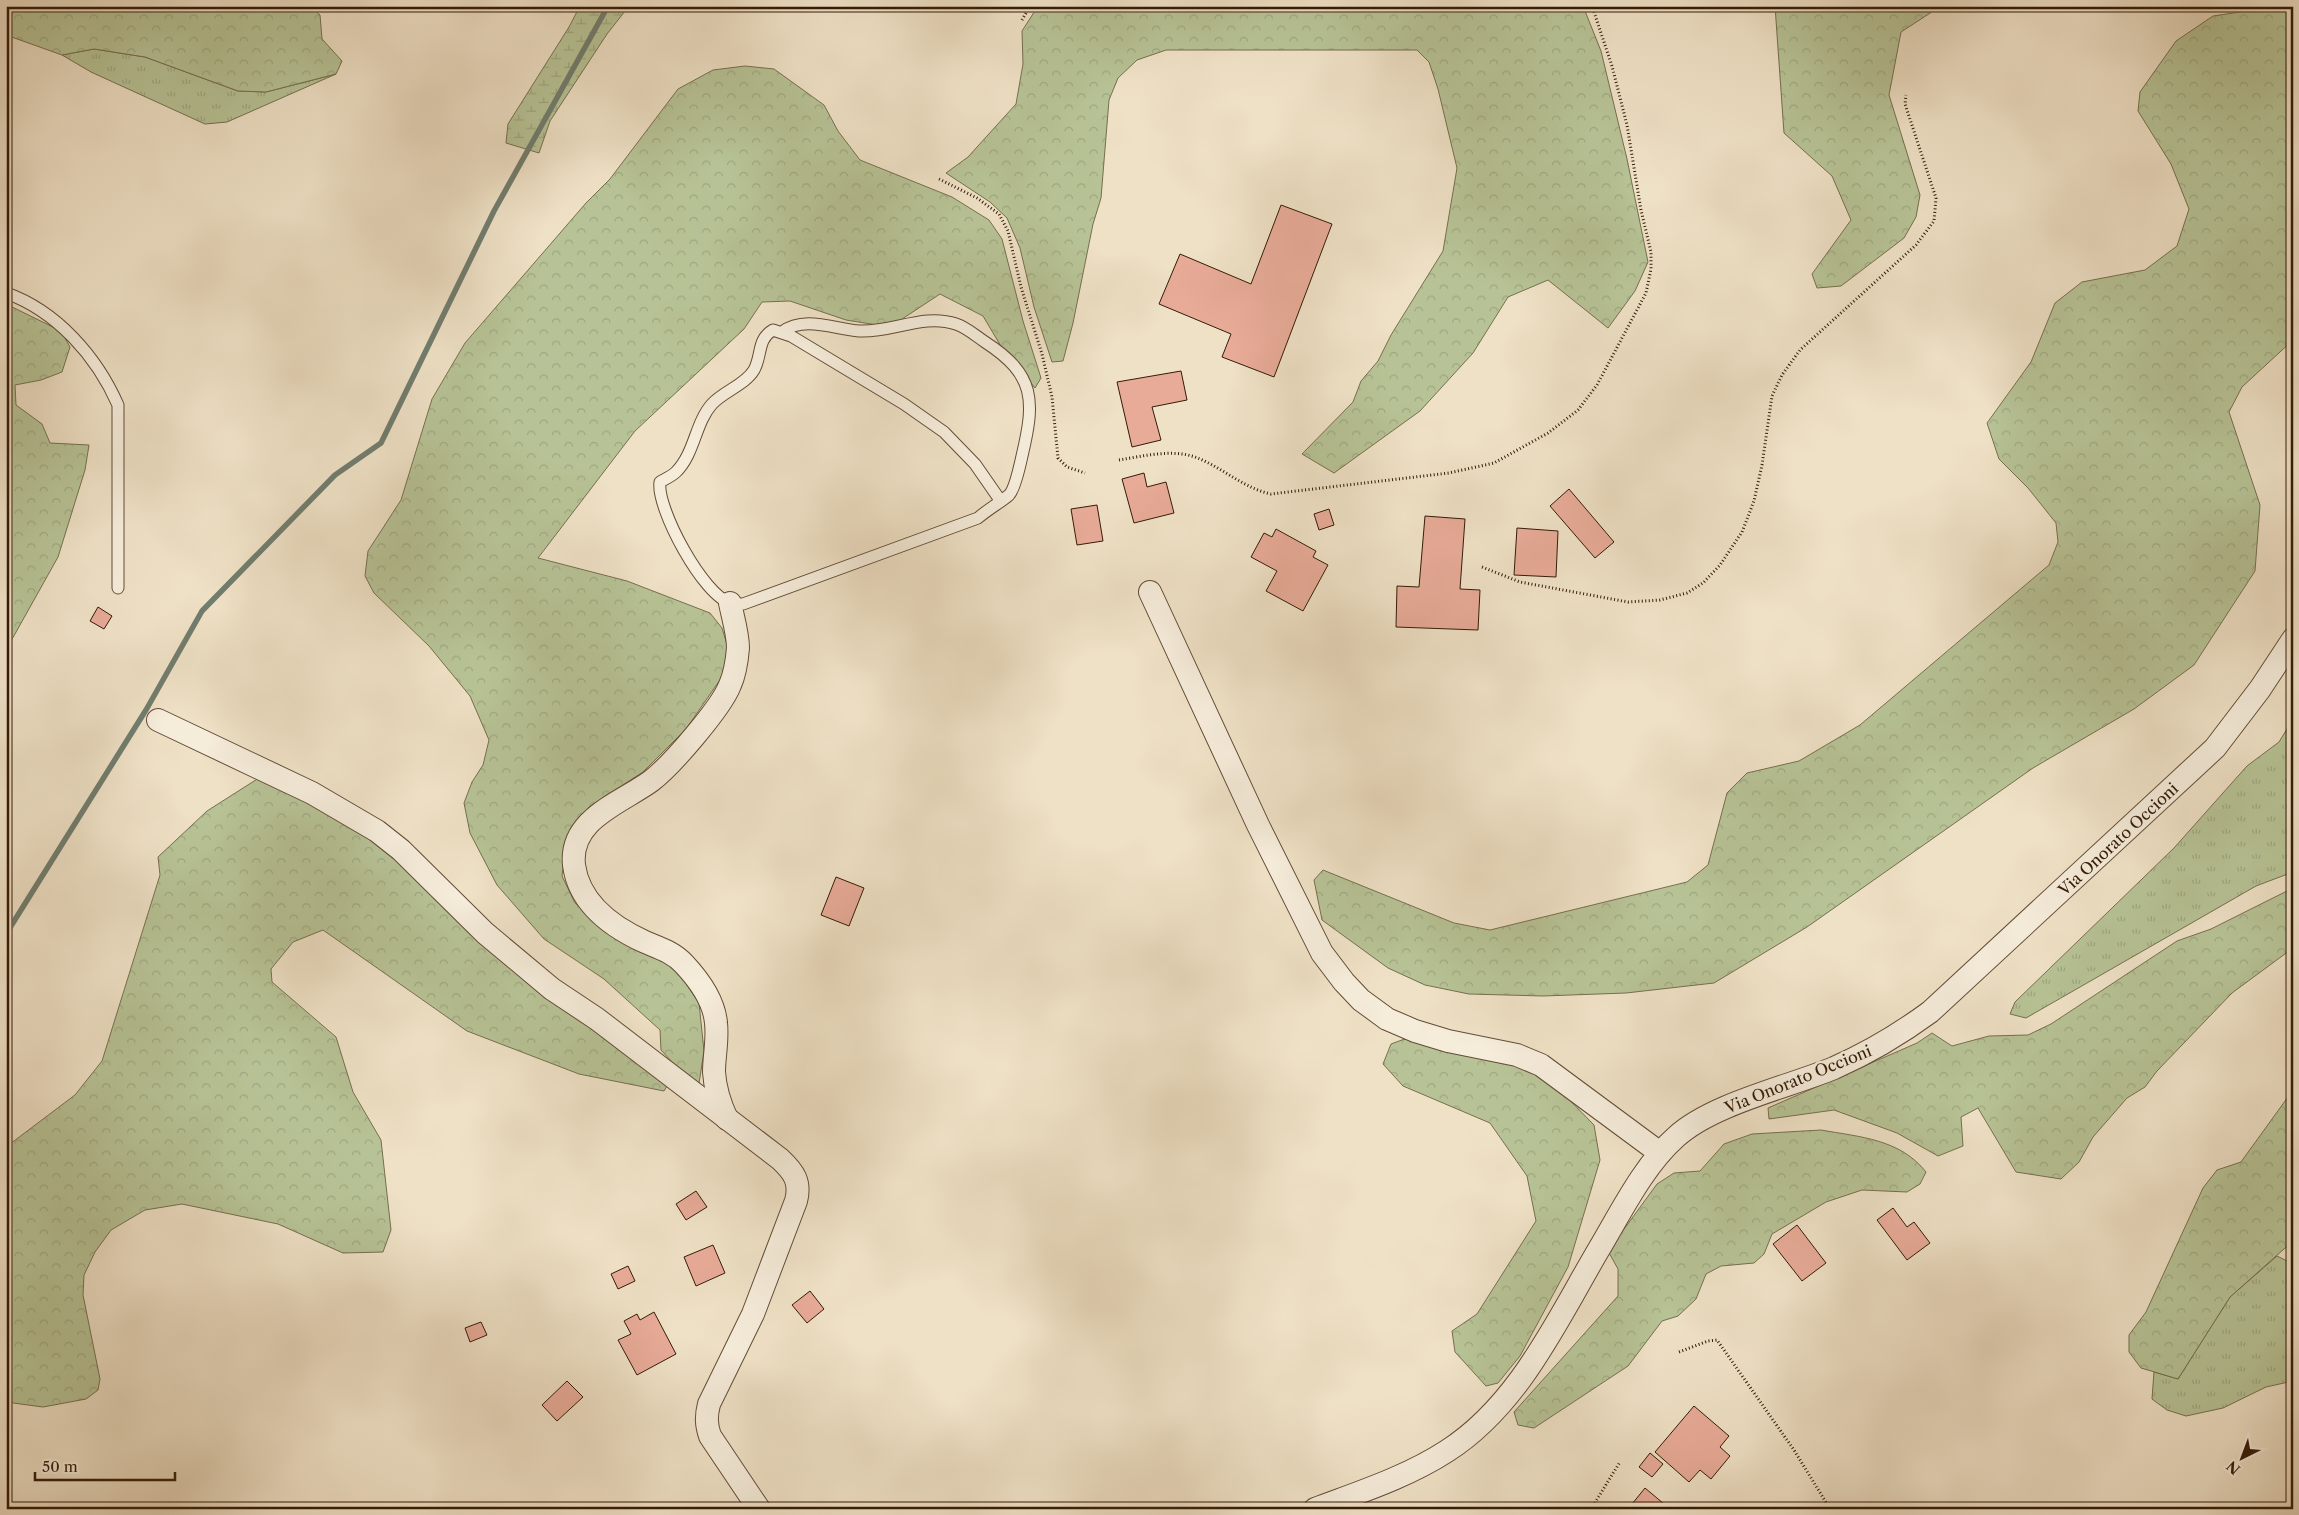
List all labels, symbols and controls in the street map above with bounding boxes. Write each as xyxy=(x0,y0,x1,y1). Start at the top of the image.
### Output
street label: Via Onorato Occioni xyxy=(2053,778,2182,900)
street label: Via Onorato Occioni xyxy=(1721,1040,1874,1118)
north arrow xyxy=(2216,1432,2266,1482)
scale bar xyxy=(35,1450,175,1482)
text: 50 m xyxy=(42,1457,78,1476)
text: N xyxy=(2223,1457,2244,1478)

